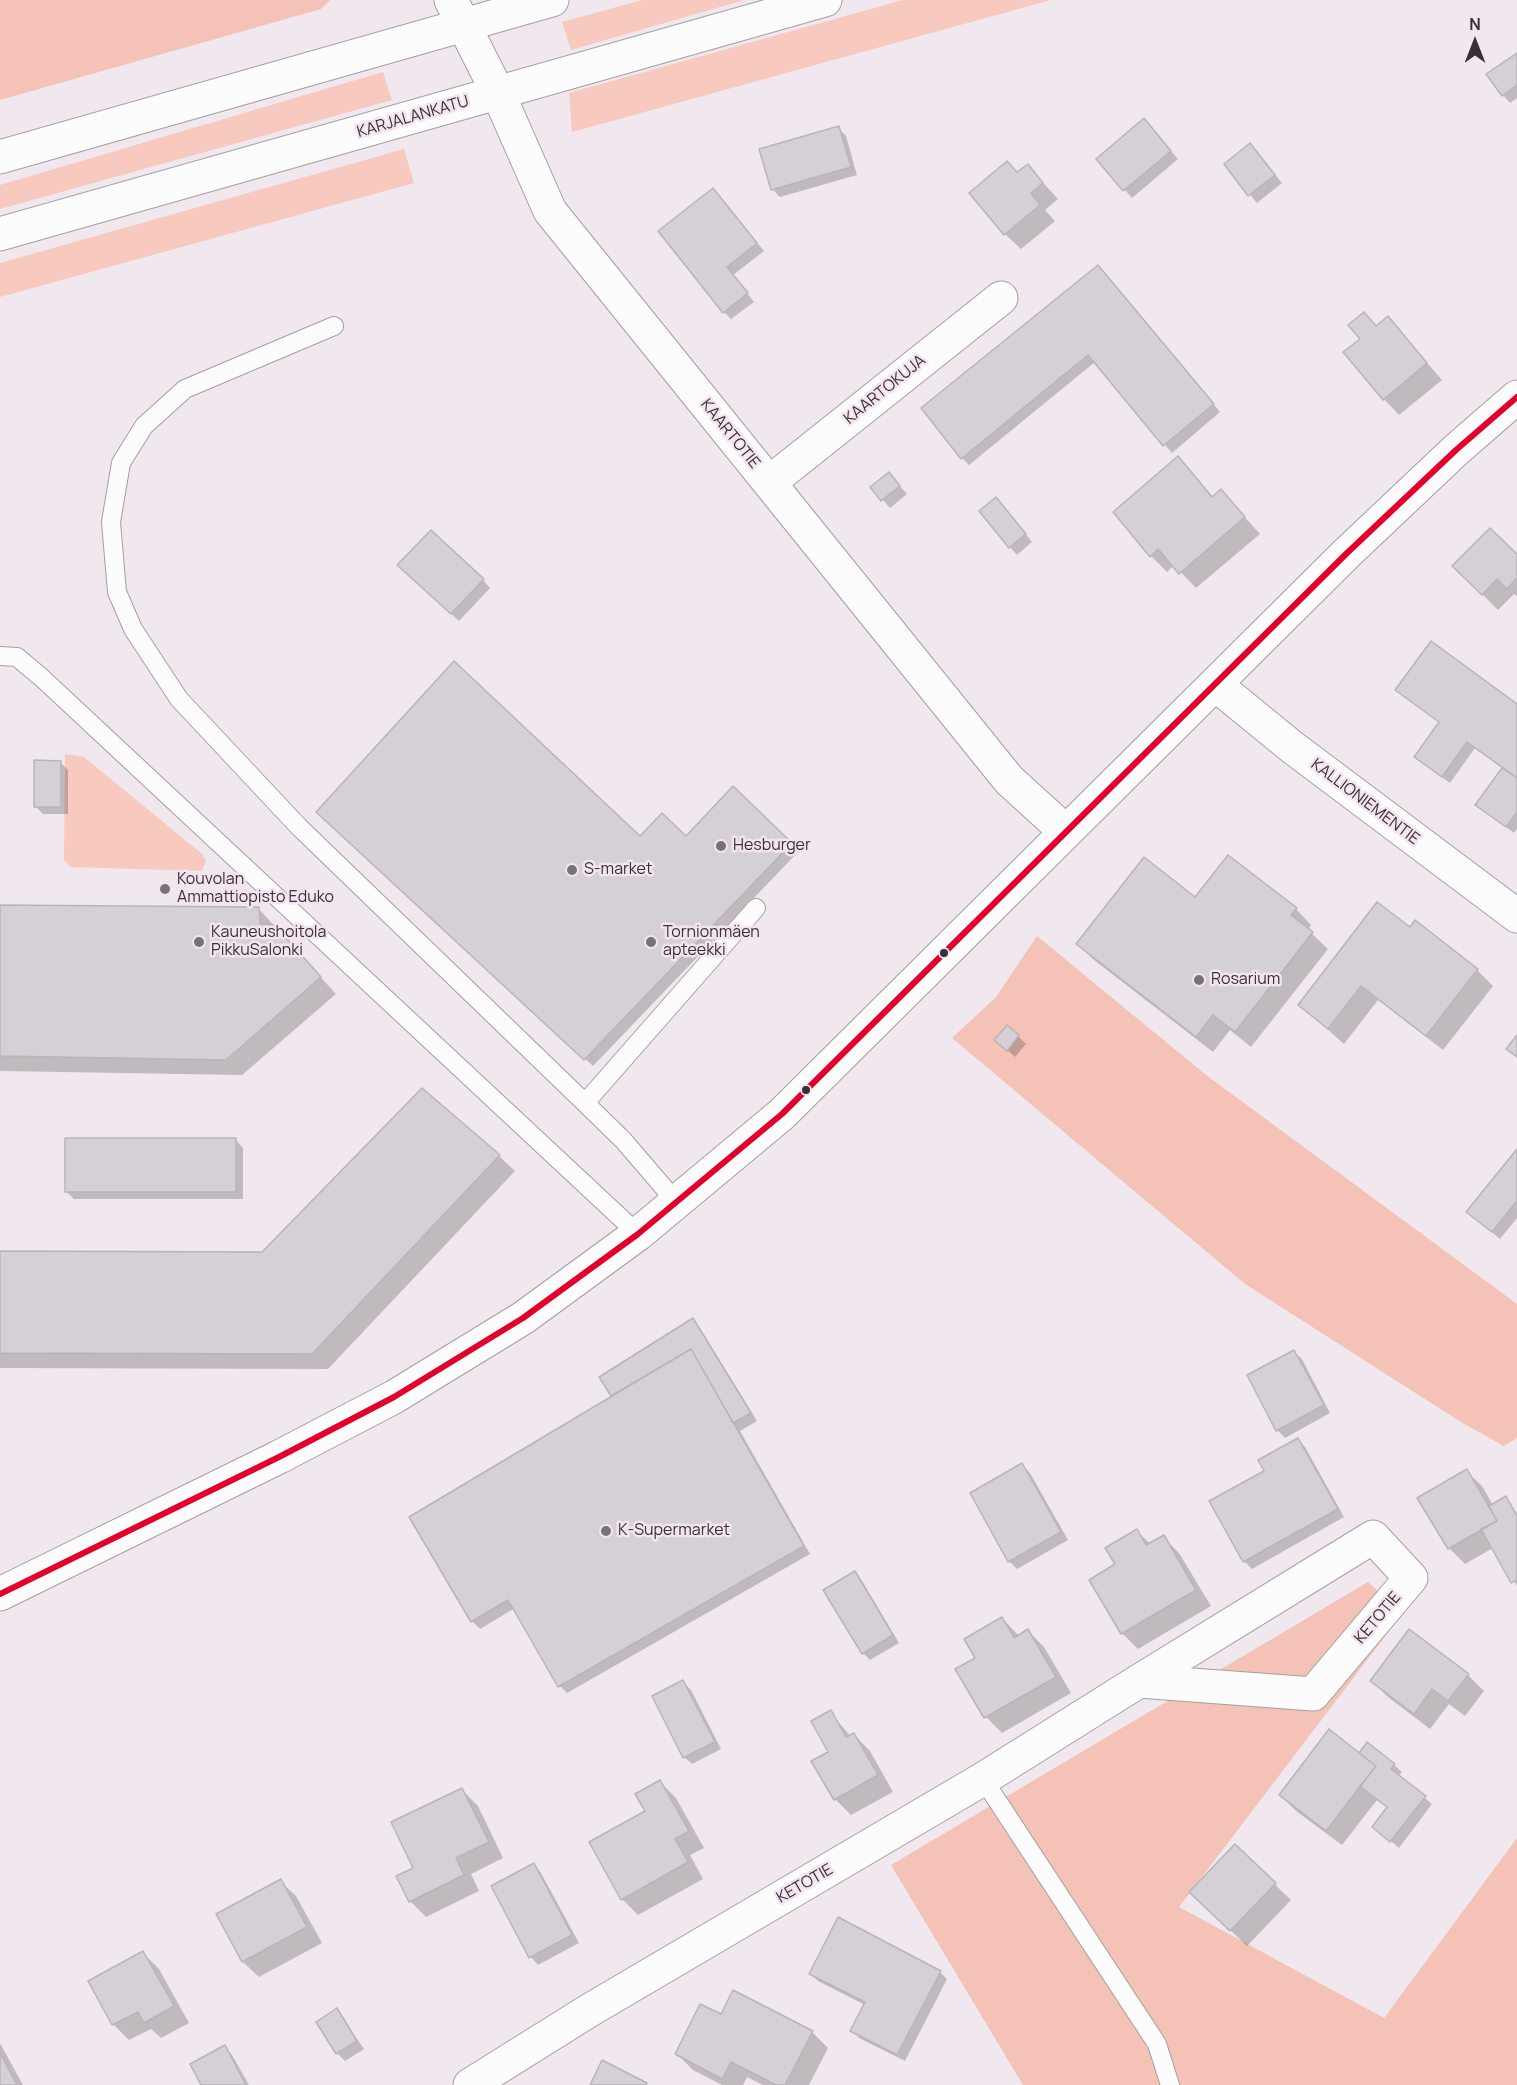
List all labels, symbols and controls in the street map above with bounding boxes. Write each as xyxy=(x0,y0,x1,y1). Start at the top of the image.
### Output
north arrow xyxy=(1445,12,1505,72)
text: N xyxy=(1469,13,1481,35)
street label: KARJALANKATU xyxy=(355,92,471,142)
street label: KAARTOKUJA xyxy=(840,351,930,429)
street label: KAARTOTIE xyxy=(696,395,764,473)
street label: KALLIONIEMENTIE xyxy=(1307,755,1423,849)
place label: Hesburger xyxy=(733,836,811,856)
marker: Hesburger xyxy=(714,839,728,853)
place label: S-market xyxy=(584,860,652,880)
marker: S-market xyxy=(565,863,579,877)
place label: Kouvolan Ammattiopisto Eduko xyxy=(177,870,334,908)
marker: Kouvolan Ammattiopisto Eduko xyxy=(158,882,172,896)
place label: Kauneushoitola PikkuSalonki xyxy=(211,923,326,961)
place label: Tornionmäen apteekki xyxy=(663,923,760,961)
marker: Kauneushoitola PikkuSalonki xyxy=(192,935,206,949)
marker: Tornionmäen apteekki xyxy=(644,935,658,949)
unlabelled marker xyxy=(938,947,950,959)
place label: Rosarium xyxy=(1211,970,1280,990)
marker: Rosarium xyxy=(1192,973,1206,987)
unlabelled marker xyxy=(800,1084,812,1096)
place label: K-Supermarket xyxy=(618,1521,730,1541)
marker: K-Supermarket xyxy=(599,1524,613,1538)
street label: KETOTIE xyxy=(1351,1588,1405,1648)
street label: KETOTIE xyxy=(773,1860,837,1908)

